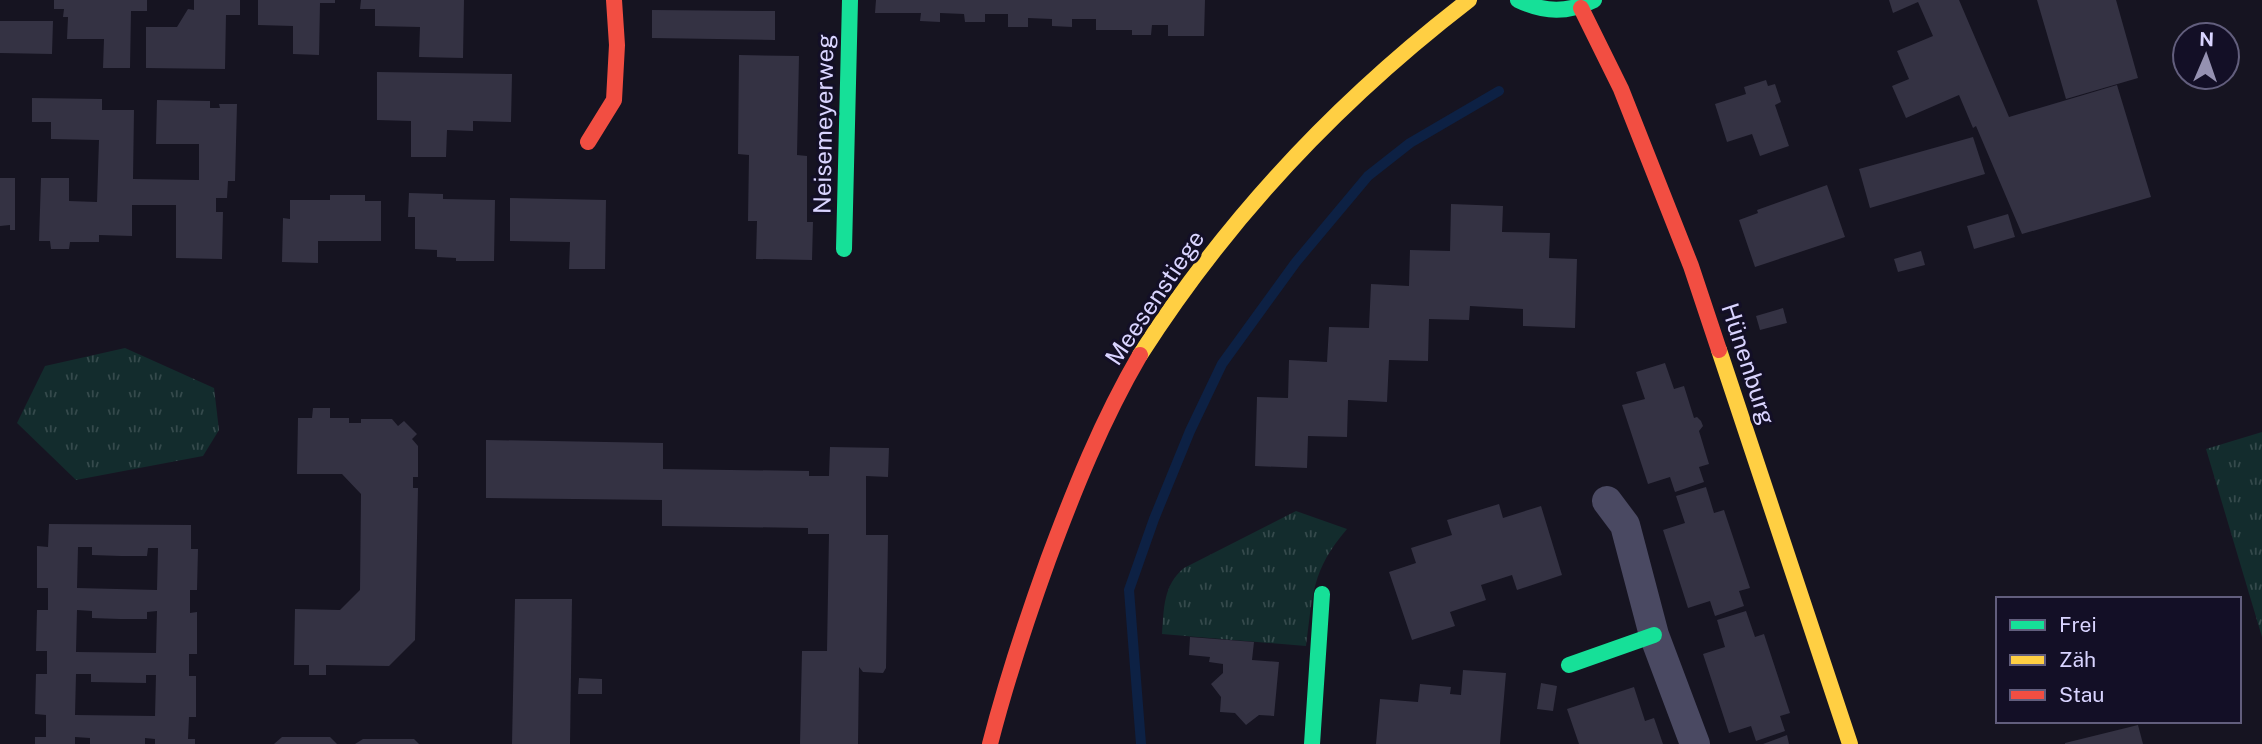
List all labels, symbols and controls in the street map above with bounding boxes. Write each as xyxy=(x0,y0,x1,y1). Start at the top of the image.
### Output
north arrow xyxy=(2171,21,2241,91)
text: N xyxy=(2199,28,2214,50)
street label: Neisemeyerweg xyxy=(807,34,839,214)
street label: Meesenstiege xyxy=(1099,225,1210,370)
street label: Hünenburg xyxy=(1716,299,1782,428)
legend xyxy=(1996,597,2241,723)
text: Frei xyxy=(2059,612,2097,637)
text: Zäh xyxy=(2059,647,2096,672)
text: Stau xyxy=(2059,682,2105,707)

